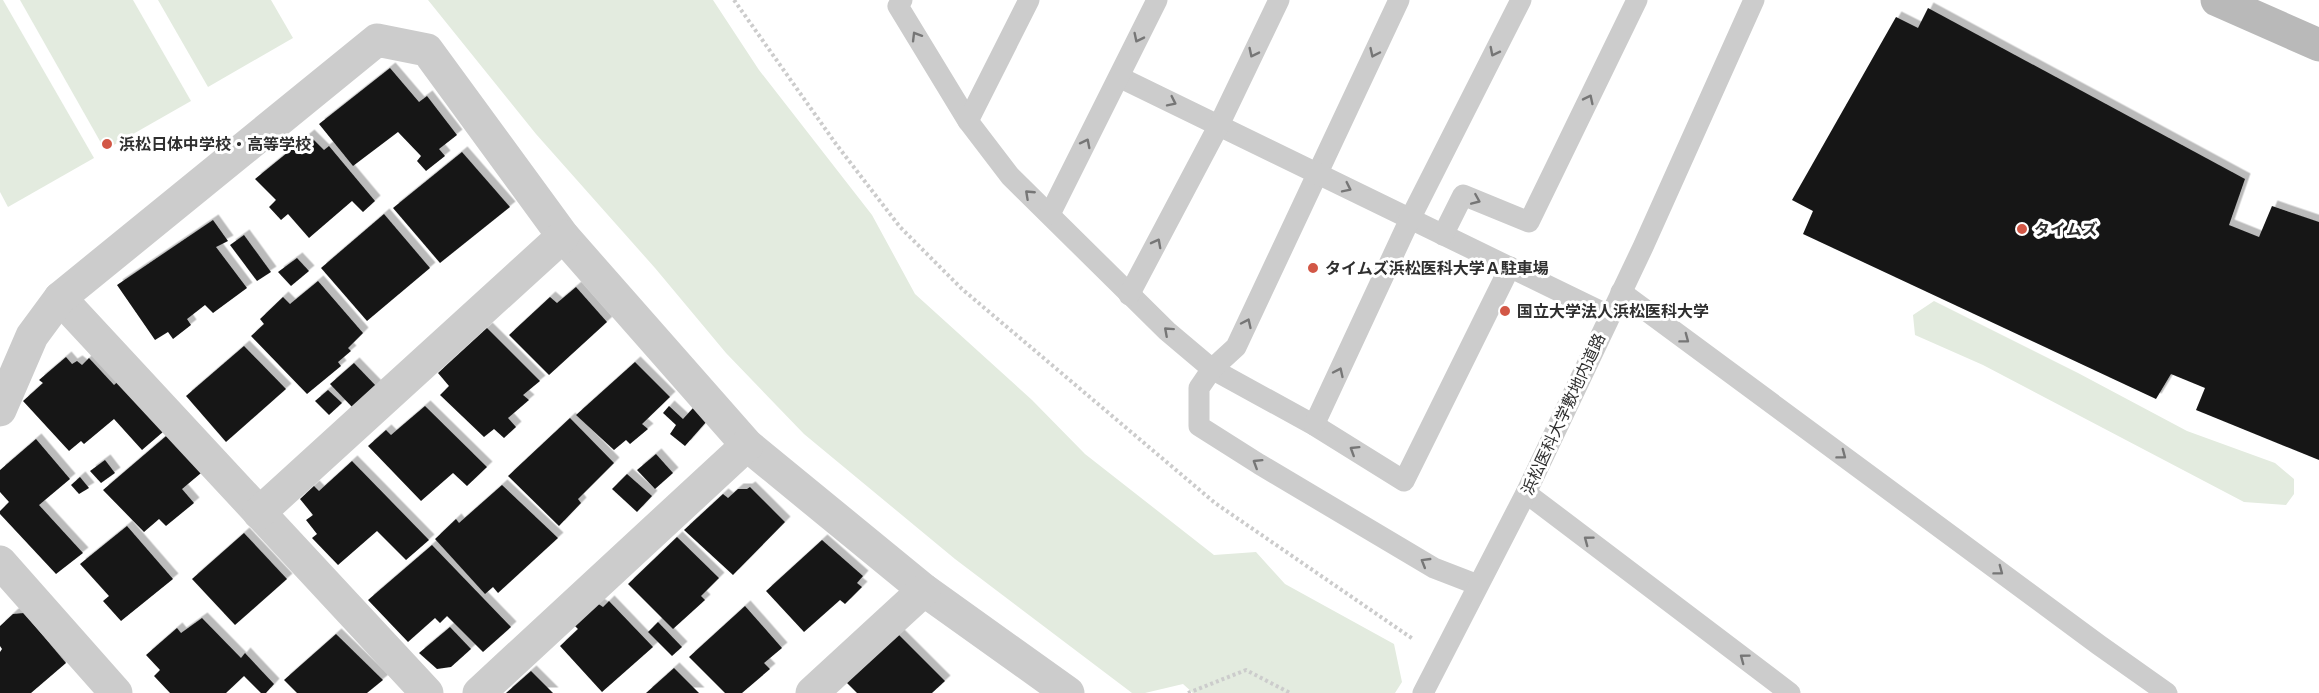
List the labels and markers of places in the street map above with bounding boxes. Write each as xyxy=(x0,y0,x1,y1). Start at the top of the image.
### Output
place label: 浜松日体中学校・高等学校 xyxy=(119,134,311,154)
marker: 浜松日体中学校・高等学校 xyxy=(100,137,114,151)
place label: タイムズ xyxy=(2034,219,2098,239)
marker: タイムズ xyxy=(2015,222,2029,236)
place label: タイムズ浜松医科大学Ａ駐車場 xyxy=(1325,258,1549,278)
marker: タイムズ浜松医科大学Ａ駐車場 xyxy=(1306,261,1320,275)
place label: 国立大学法人浜松医科大学 xyxy=(1517,301,1709,321)
marker: 国立大学法人浜松医科大学 xyxy=(1498,304,1512,318)

